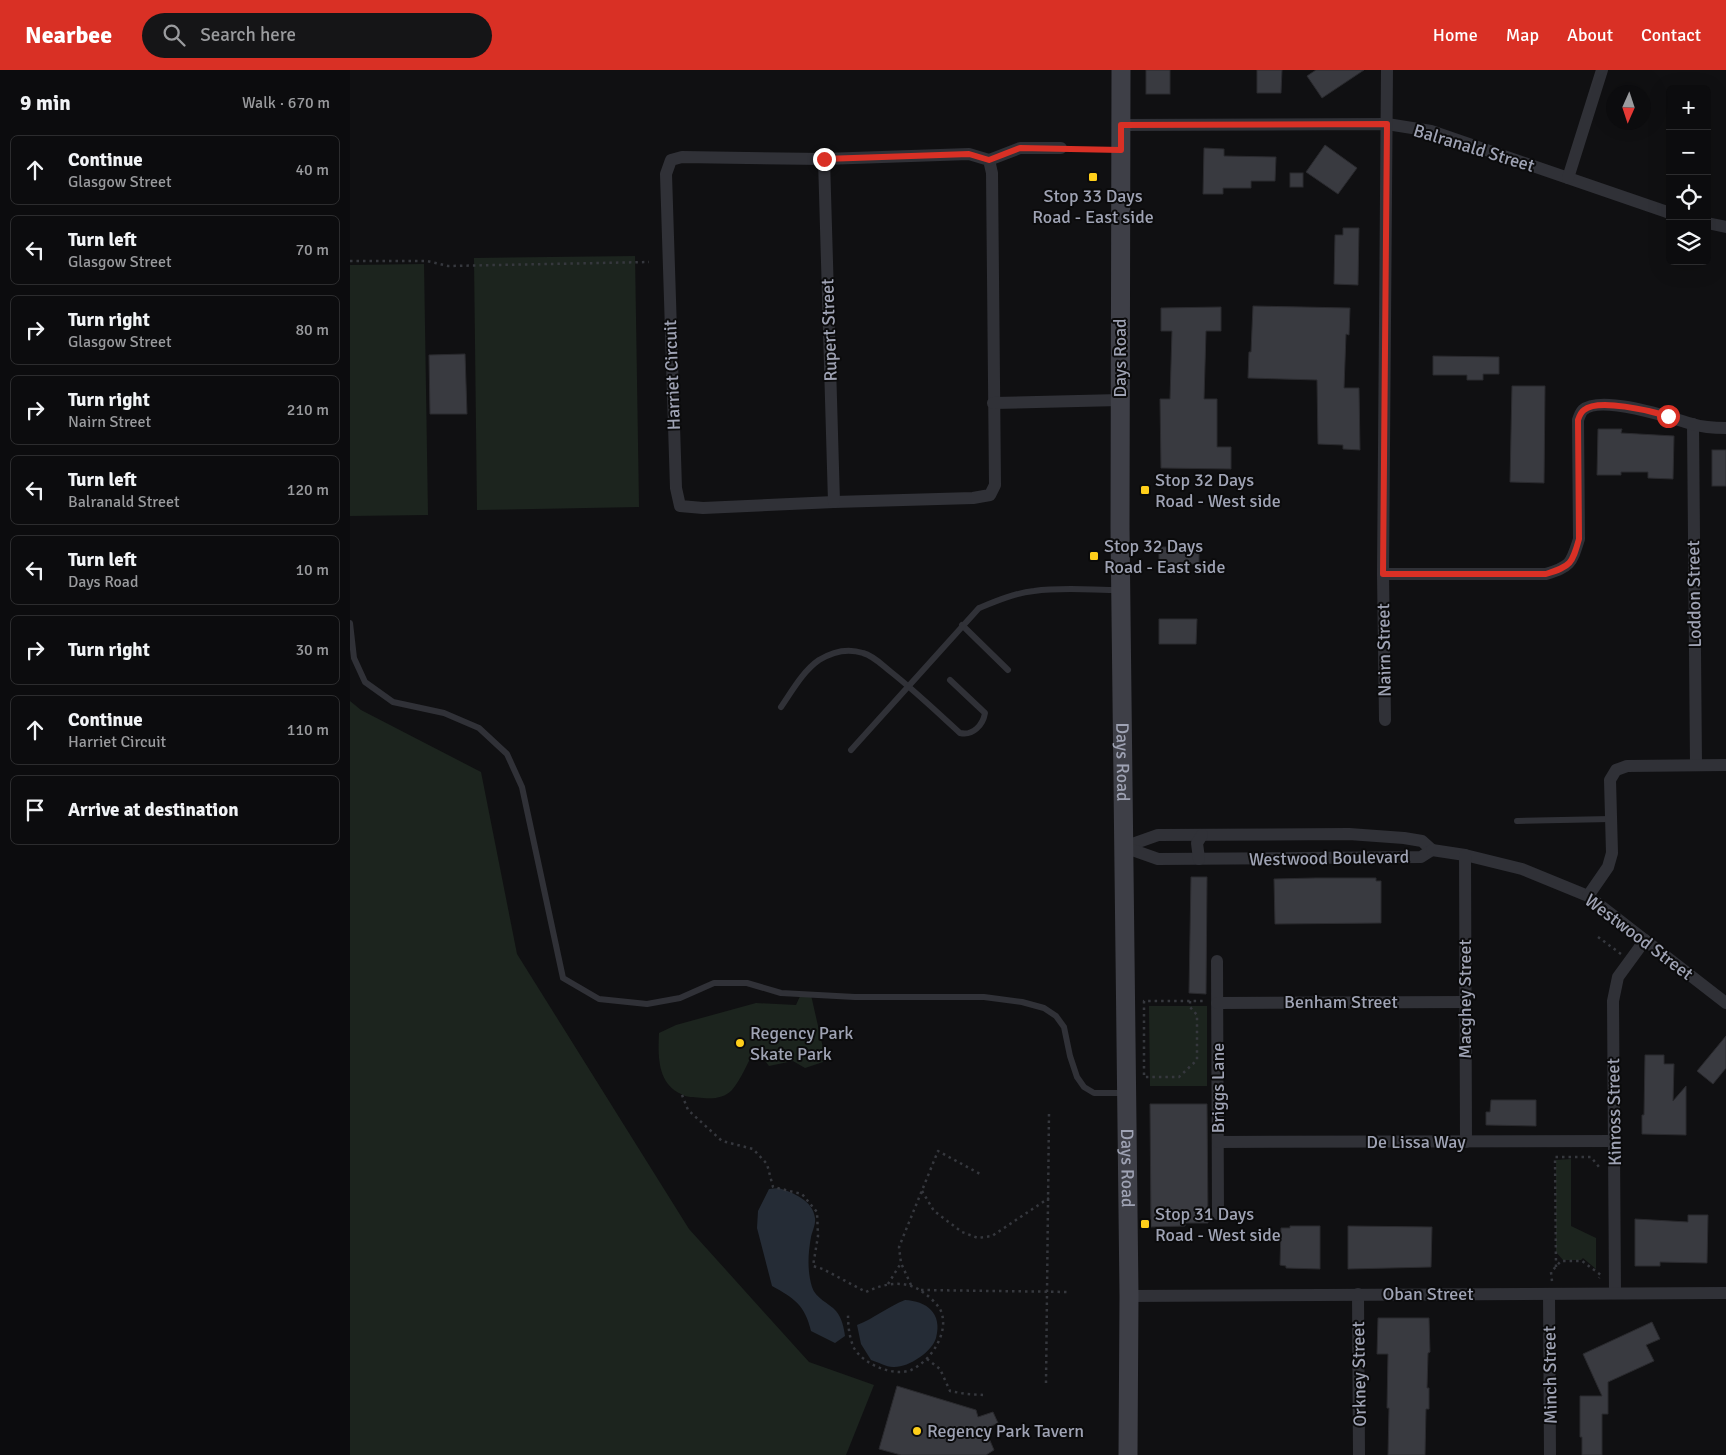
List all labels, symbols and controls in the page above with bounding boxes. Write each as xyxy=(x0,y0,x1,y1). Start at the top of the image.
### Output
search box xyxy=(142,13,492,58)
text: Nearbee xyxy=(25,20,112,50)
icon: search xyxy=(160,21,188,49)
text: Search here xyxy=(200,23,296,47)
text: Home xyxy=(1433,24,1478,46)
text: Map xyxy=(1506,24,1539,46)
text: About xyxy=(1567,24,1613,46)
text: Contact xyxy=(1641,24,1701,46)
north arrow xyxy=(1606,85,1651,130)
map controls xyxy=(1666,85,1711,265)
button: + xyxy=(1666,85,1711,130)
text: 9 min xyxy=(20,90,71,116)
text: Walk · 670 m xyxy=(242,93,330,113)
street label: Balranald Street xyxy=(1411,119,1537,177)
button: − xyxy=(1666,130,1711,175)
text: Continue xyxy=(68,148,143,172)
route end xyxy=(813,148,836,171)
icon: ahead xyxy=(21,156,49,184)
text: 40 m xyxy=(295,160,329,180)
marker: Stop 33 Days Road - East side xyxy=(1087,171,1099,183)
text: Glasgow Street xyxy=(68,172,172,192)
button: locate xyxy=(1666,175,1711,220)
place label: Stop 33 Days Road - East side xyxy=(1032,185,1154,228)
button: layers xyxy=(1666,220,1711,265)
text: Turn left xyxy=(68,228,137,252)
icon: left xyxy=(21,236,49,264)
text: 70 m xyxy=(295,240,329,260)
text: Glasgow Street xyxy=(68,252,172,272)
street label: Rupert Street xyxy=(816,278,842,382)
text: Turn right xyxy=(68,308,150,332)
icon: right xyxy=(21,316,49,344)
street label: Days Road xyxy=(1109,318,1131,398)
street label: Harriet Circuit xyxy=(659,319,685,431)
text: 80 m xyxy=(295,320,329,340)
text: Glasgow Street xyxy=(68,332,172,352)
text: Turn right xyxy=(68,388,150,412)
icon: right xyxy=(21,396,49,424)
text: 210 m xyxy=(287,400,329,420)
route start xyxy=(1657,405,1680,428)
text: Nairn Street xyxy=(68,412,151,432)
text: Turn left xyxy=(68,468,137,492)
place label: Stop 32 Days Road - West side xyxy=(1155,469,1281,512)
icon: left xyxy=(21,476,49,504)
text: 120 m xyxy=(287,480,329,500)
marker: Stop 32 Days Road - West side xyxy=(1139,484,1151,496)
text: Balranald Street xyxy=(68,492,180,512)
place label: Stop 32 Days Road - East side xyxy=(1104,535,1225,578)
street label: Loddon Street xyxy=(1682,540,1706,648)
text: Turn left xyxy=(68,548,137,572)
marker: Stop 32 Days Road - East side xyxy=(1088,550,1100,562)
icon: left xyxy=(21,556,49,584)
text: 10 m xyxy=(295,560,329,580)
text: Days Road xyxy=(68,572,138,592)
street label: Nairn Street xyxy=(1372,603,1396,697)
icon: right xyxy=(21,636,49,664)
text: Turn right xyxy=(68,638,150,662)
text: 30 m xyxy=(295,640,329,660)
text: Continue xyxy=(68,708,143,732)
icon: ahead xyxy=(21,716,49,744)
text: 110 m xyxy=(287,720,329,740)
street label: Days Road xyxy=(1111,722,1134,802)
text: Harriet Circuit xyxy=(68,732,166,752)
icon: arrive xyxy=(21,796,49,824)
text: Arrive at destination xyxy=(68,798,239,822)
street label: Westwood Boulevard xyxy=(1249,846,1409,870)
street label: Westwood Street xyxy=(1581,889,1697,985)
street label: Macghey Street xyxy=(1454,939,1476,1059)
street label: Benham Street xyxy=(1284,991,1398,1013)
place label: Regency Park Skate Park xyxy=(750,1022,853,1065)
marker: Regency Park Skate Park xyxy=(734,1037,746,1049)
street label: Briggs Lane xyxy=(1207,1043,1229,1133)
street label: Kinross Street xyxy=(1602,1058,1626,1166)
street label: Days Road xyxy=(1116,1128,1139,1208)
street label: De Lissa Way xyxy=(1366,1131,1466,1153)
place label: Stop 31 Days Road - West side xyxy=(1155,1203,1281,1246)
marker: Stop 31 Days Road - West side xyxy=(1139,1218,1151,1230)
street label: Oban Street xyxy=(1382,1283,1474,1305)
street label: Orkney Street xyxy=(1347,1321,1371,1427)
street label: Minch Street xyxy=(1538,1326,1562,1424)
place label: Regency Park Tavern xyxy=(927,1420,1084,1442)
marker: Regency Park Tavern xyxy=(911,1425,923,1437)

